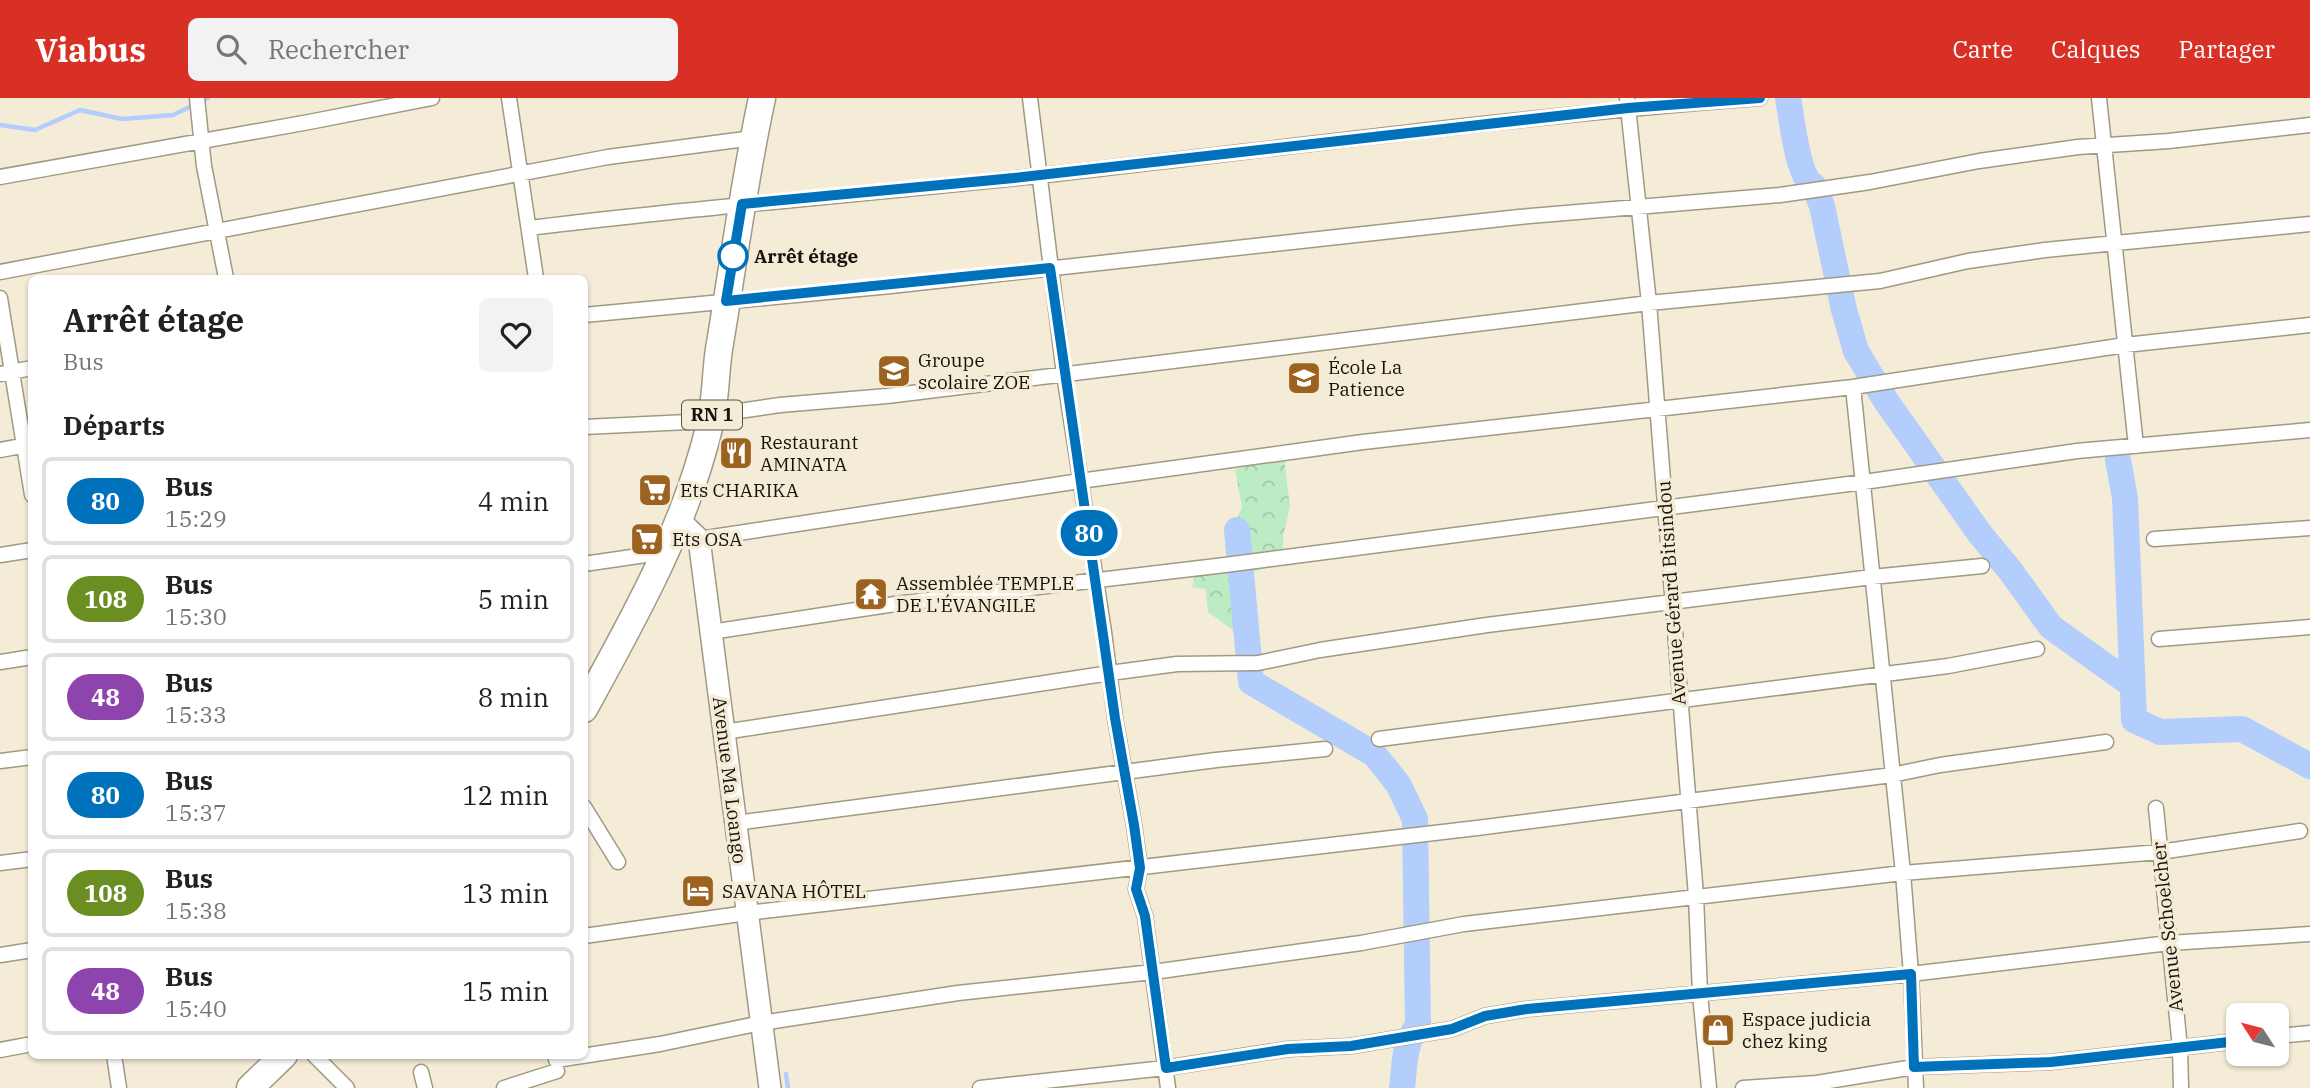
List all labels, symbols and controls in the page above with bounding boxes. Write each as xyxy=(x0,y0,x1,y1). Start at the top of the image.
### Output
search box xyxy=(188,18,678,81)
text: Viabus xyxy=(35,28,146,71)
icon: search xyxy=(212,30,250,68)
text: Rechercher xyxy=(268,32,409,66)
text: Carte xyxy=(1952,33,2013,65)
text: Calques xyxy=(2051,33,2141,65)
text: Partager xyxy=(2179,33,2275,65)
marker: Arrêt étage xyxy=(718,241,748,271)
place label: Arrêt étage xyxy=(754,244,859,268)
text: Arrêt étage xyxy=(63,298,244,341)
button: heart xyxy=(479,298,553,372)
text: Bus xyxy=(63,346,104,376)
place label: Groupe scolaire ZOE xyxy=(918,348,1030,394)
school or university icon: Groupe scolaire ZOE xyxy=(875,352,913,390)
place label: École La Patience xyxy=(1328,355,1405,401)
school or university icon: École La Patience xyxy=(1285,359,1323,397)
road number: RN 1 xyxy=(682,400,742,430)
text: Départs xyxy=(63,408,165,442)
place label: Restaurant AMINATA xyxy=(760,430,858,476)
restaurant icon: Restaurant AMINATA xyxy=(717,434,755,472)
text: Bus xyxy=(165,469,213,503)
supermarket icon: Ets CHARIKA xyxy=(636,471,674,509)
place label: Ets CHARIKA xyxy=(680,478,799,502)
street label: Avenue Gérard Bitsindou xyxy=(1651,480,1691,706)
text: 4 min xyxy=(478,484,549,518)
text: 80 xyxy=(91,485,120,517)
text: 15:29 xyxy=(165,503,227,533)
line badge: 80 xyxy=(1058,510,1120,556)
text: 80 xyxy=(1075,517,1103,549)
supermarket icon: Ets OSA xyxy=(628,520,666,558)
place label: Ets OSA xyxy=(672,527,742,551)
text: Bus xyxy=(165,567,213,601)
place label: Assemblée TEMPLE DE L'ÉVANGILE xyxy=(896,571,1074,617)
temple icon: Assemblée TEMPLE DE L'ÉVANGILE xyxy=(852,575,890,613)
text: 5 min xyxy=(478,582,549,616)
text: 108 xyxy=(84,583,127,615)
text: 15:30 xyxy=(165,601,227,631)
text: Bus xyxy=(165,665,213,699)
text: 8 min xyxy=(478,680,549,714)
text: 48 xyxy=(91,681,120,713)
street label: Avenue Ma Loango xyxy=(708,695,752,865)
text: 15:33 xyxy=(165,699,227,729)
text: Bus xyxy=(165,763,213,797)
text: 12 min xyxy=(462,778,549,812)
text: 80 xyxy=(91,779,120,811)
text: 15:37 xyxy=(165,797,227,827)
street label: Avenue Schoelcher xyxy=(2146,840,2188,1013)
text: Bus xyxy=(165,861,213,895)
hotel icon: SAVANA HÔTEL xyxy=(679,872,717,910)
text: 13 min xyxy=(462,876,549,910)
text: 108 xyxy=(84,877,127,909)
place label: SAVANA HÔTEL xyxy=(722,879,866,903)
text: 15:38 xyxy=(165,895,227,925)
text: Bus xyxy=(165,959,213,993)
text: 15 min xyxy=(462,974,549,1008)
text: 48 xyxy=(91,975,120,1007)
text: 15:40 xyxy=(165,993,227,1023)
north arrow xyxy=(2226,1003,2289,1066)
map controls xyxy=(2226,1003,2289,1066)
place label: Espace judicia chez king xyxy=(1742,1007,1871,1053)
shop icon: Espace judicia chez king xyxy=(1699,1011,1737,1049)

